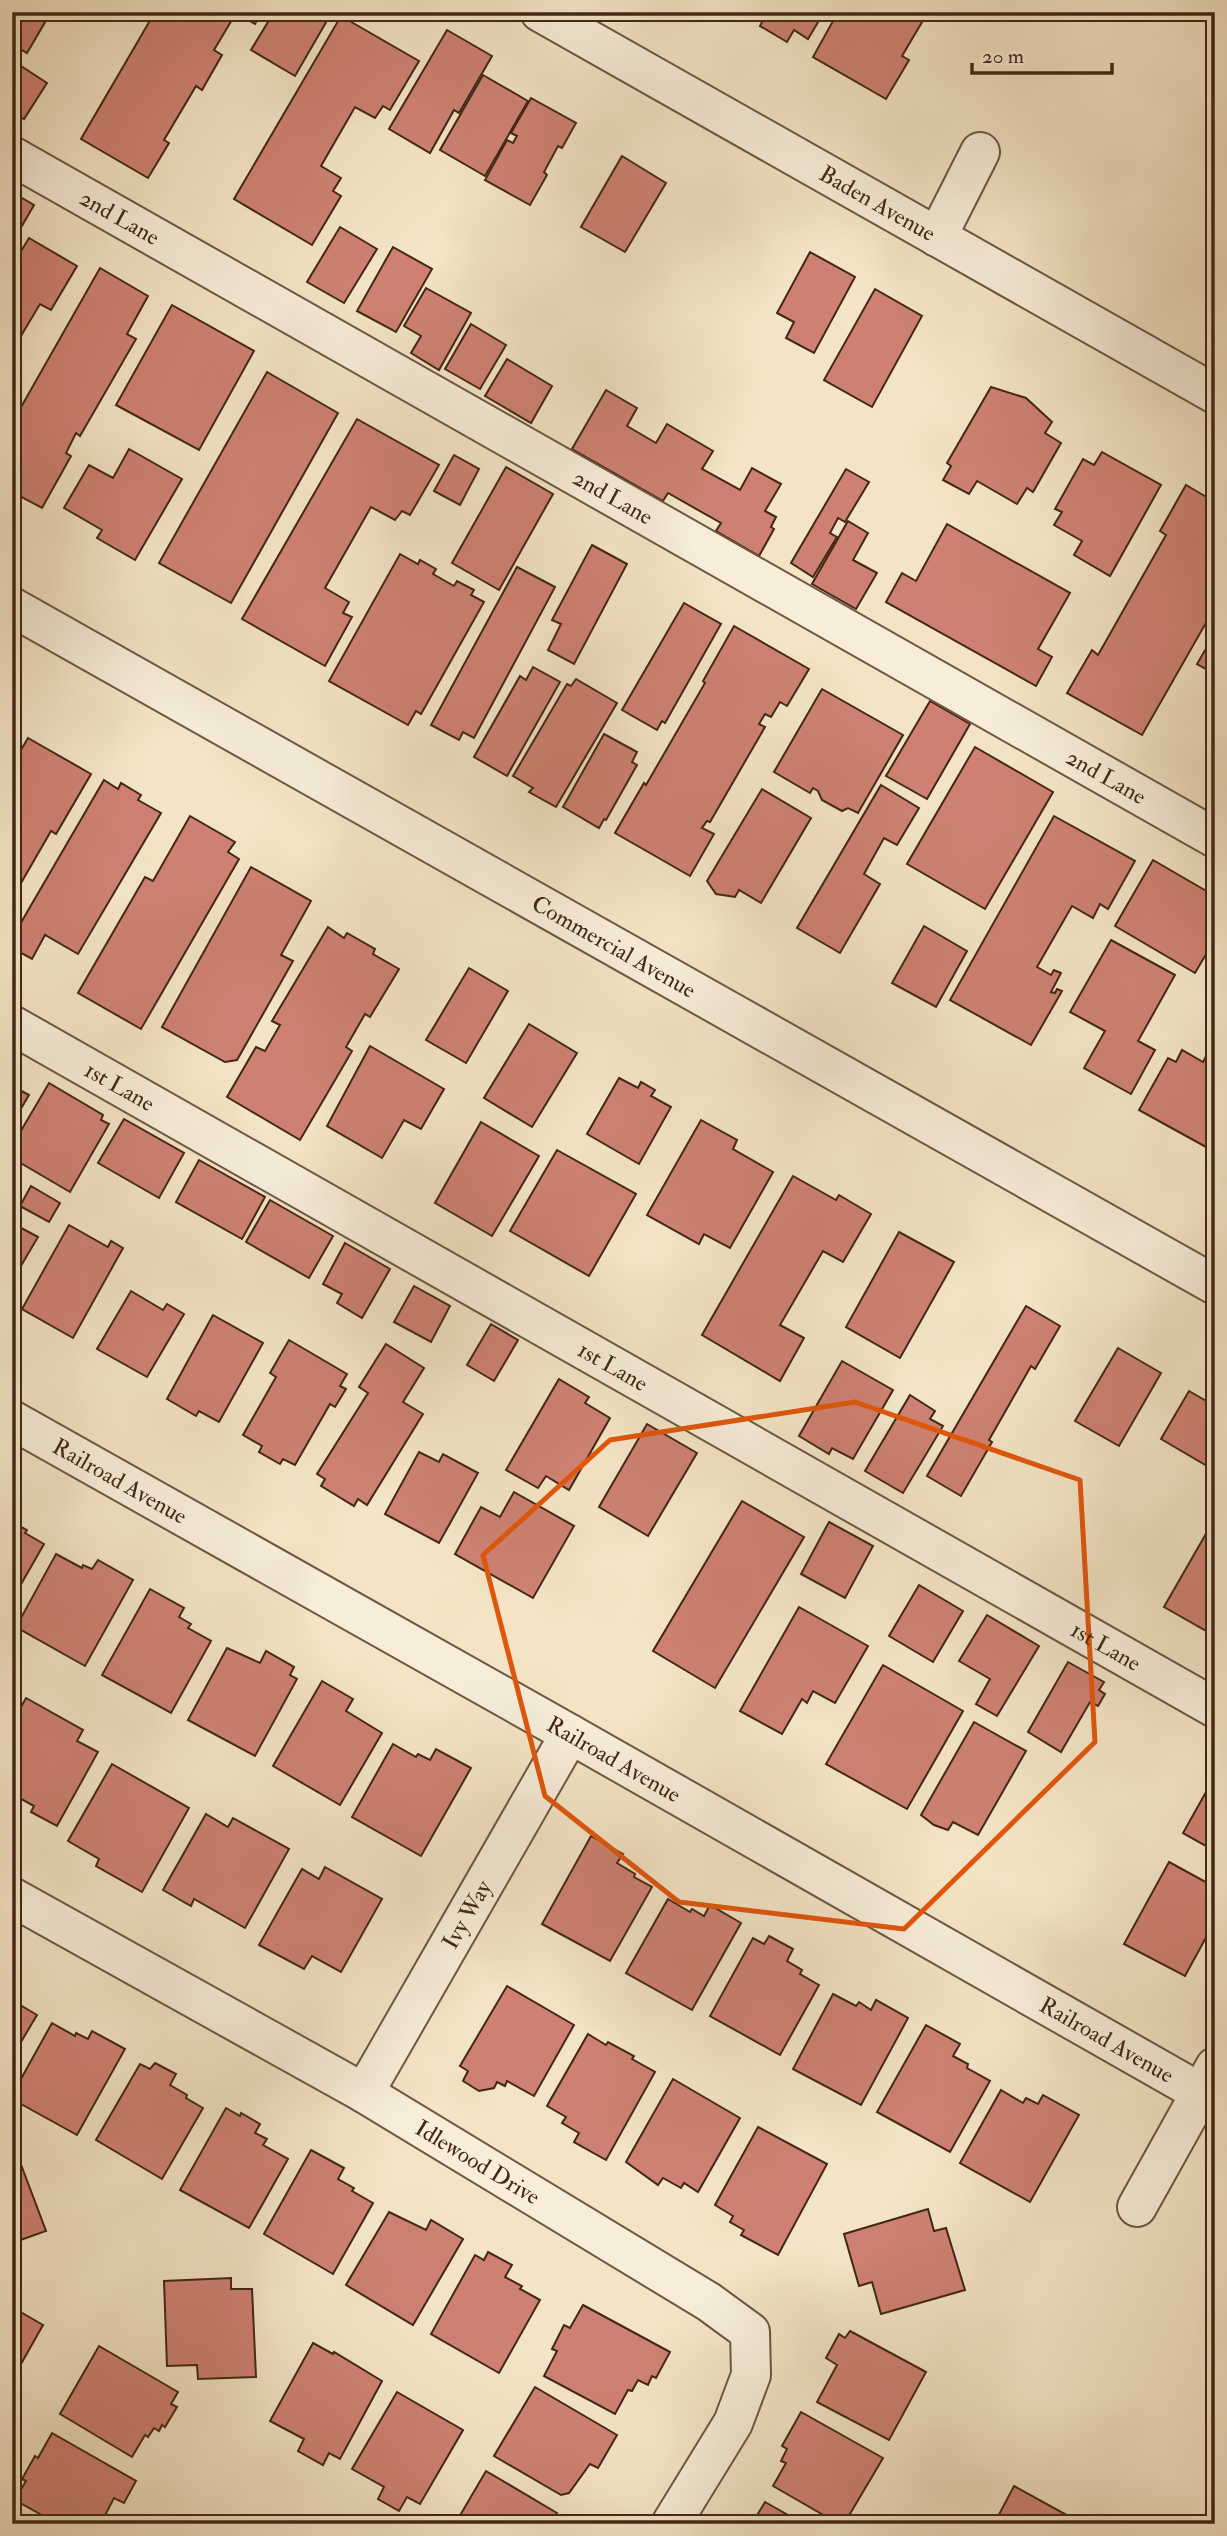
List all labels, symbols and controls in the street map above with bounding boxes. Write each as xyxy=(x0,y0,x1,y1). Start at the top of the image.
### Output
scale bar xyxy=(972,32,1112,76)
text: 20 m xyxy=(982,43,1024,70)
street label: Baden Avenue xyxy=(814,159,941,248)
street label: 2nd Lane xyxy=(75,183,165,252)
street label: 2nd Lane xyxy=(568,463,658,532)
street label: 2nd Lane xyxy=(1061,743,1152,811)
street label: Commercial Avenue xyxy=(526,889,701,1005)
street label: 1st Lane xyxy=(79,1055,160,1118)
street label: 1st Lane xyxy=(572,1335,653,1398)
street label: Railroad Avenue xyxy=(47,1432,193,1531)
street label: 1st Lane xyxy=(1066,1615,1146,1678)
street label: Railroad Avenue xyxy=(542,1710,686,1809)
street label: Ivy Way xyxy=(436,1874,499,1954)
street label: Railroad Avenue xyxy=(1034,1990,1179,2090)
street label: Idlewood Drive xyxy=(410,2113,546,2211)

